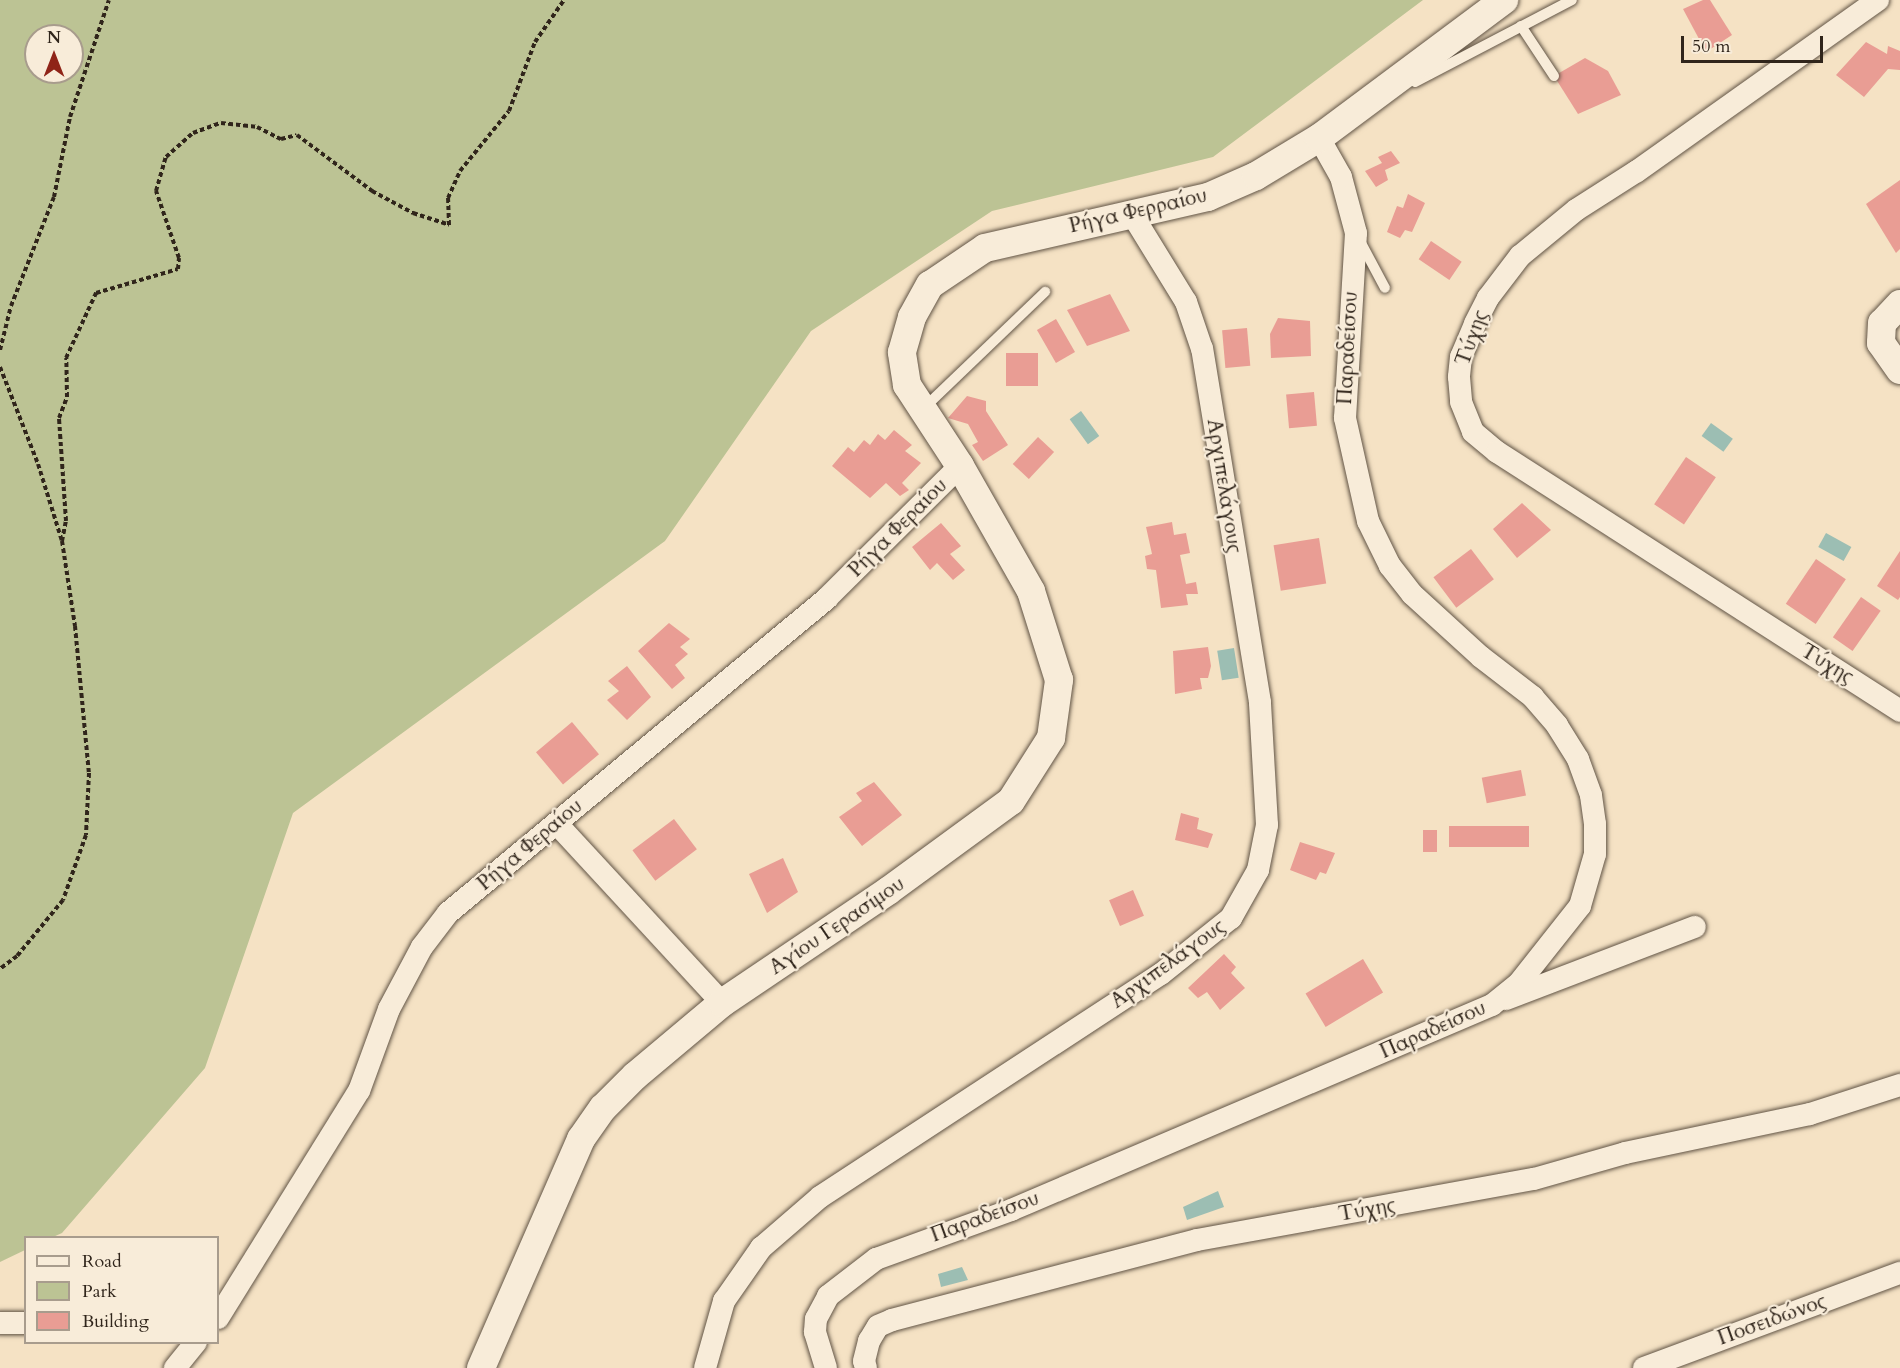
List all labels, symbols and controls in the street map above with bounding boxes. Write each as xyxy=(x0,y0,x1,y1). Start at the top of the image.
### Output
north arrow xyxy=(24,24,84,84)
scale bar xyxy=(1684,24,1826,62)
text: N xyxy=(47,27,61,49)
text: 50 m xyxy=(1692,34,1731,59)
street label: Ρήγα Φερραίου xyxy=(1066,183,1210,239)
street label: Παραδείσου xyxy=(1332,291,1364,405)
street label: Τύχης xyxy=(1450,307,1494,369)
street label: Αρχιπελάγους xyxy=(1201,417,1247,555)
street label: Ρήγα Φεραίου xyxy=(843,473,953,583)
street label: Τύχης xyxy=(1796,638,1858,690)
street label: Ρήγα Φεραίου xyxy=(472,794,588,896)
street label: Αγίου Γερασίμου xyxy=(765,871,909,981)
street label: Αρχιπελάγους xyxy=(1106,914,1230,1014)
street label: Παραδείσου xyxy=(1376,995,1490,1065)
street label: Παραδείσου xyxy=(927,1186,1043,1248)
street label: Τύχης xyxy=(1337,1193,1397,1227)
legend xyxy=(24,1236,219,1344)
text: Road xyxy=(82,1249,122,1274)
text: Park xyxy=(82,1279,117,1304)
street label: Ποσειδώνος xyxy=(1714,1289,1830,1351)
text: Building xyxy=(82,1309,149,1334)

